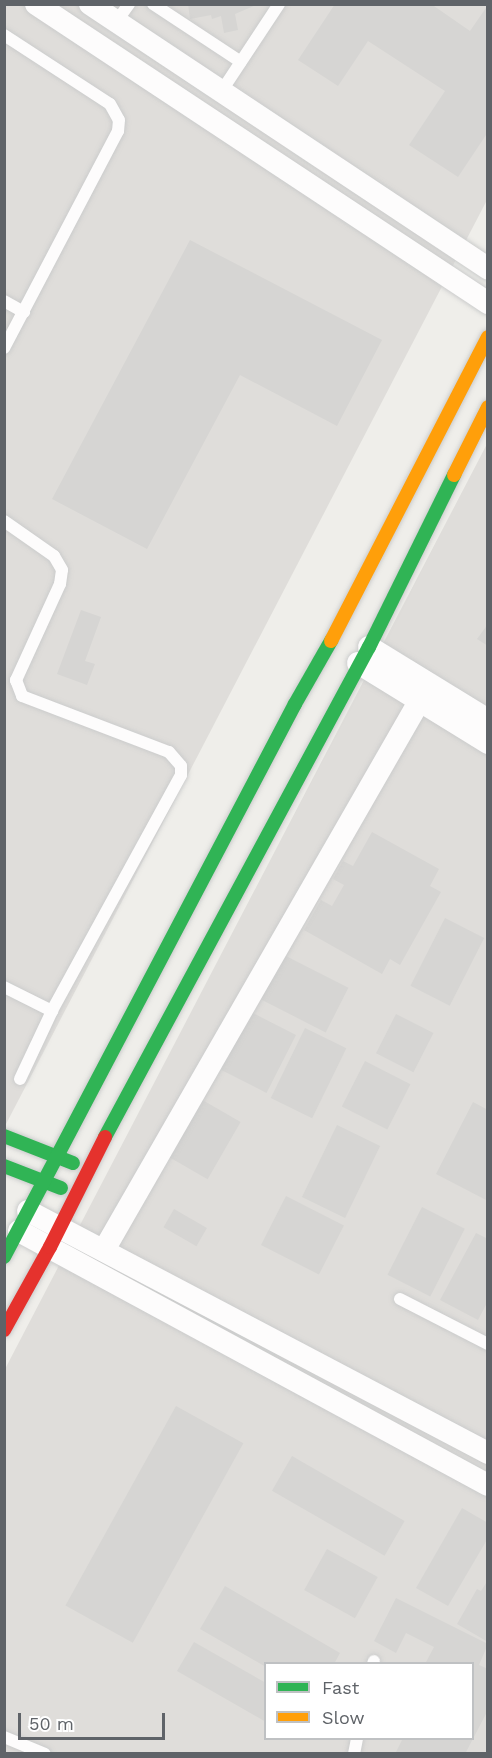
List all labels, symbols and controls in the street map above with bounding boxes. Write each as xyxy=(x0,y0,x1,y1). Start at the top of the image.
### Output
legend xyxy=(264,1662,474,1740)
text: Fast xyxy=(322,1677,359,1698)
scale bar xyxy=(21,1701,168,1739)
text: Slow xyxy=(322,1707,365,1728)
text: 50 m xyxy=(29,1713,74,1734)

